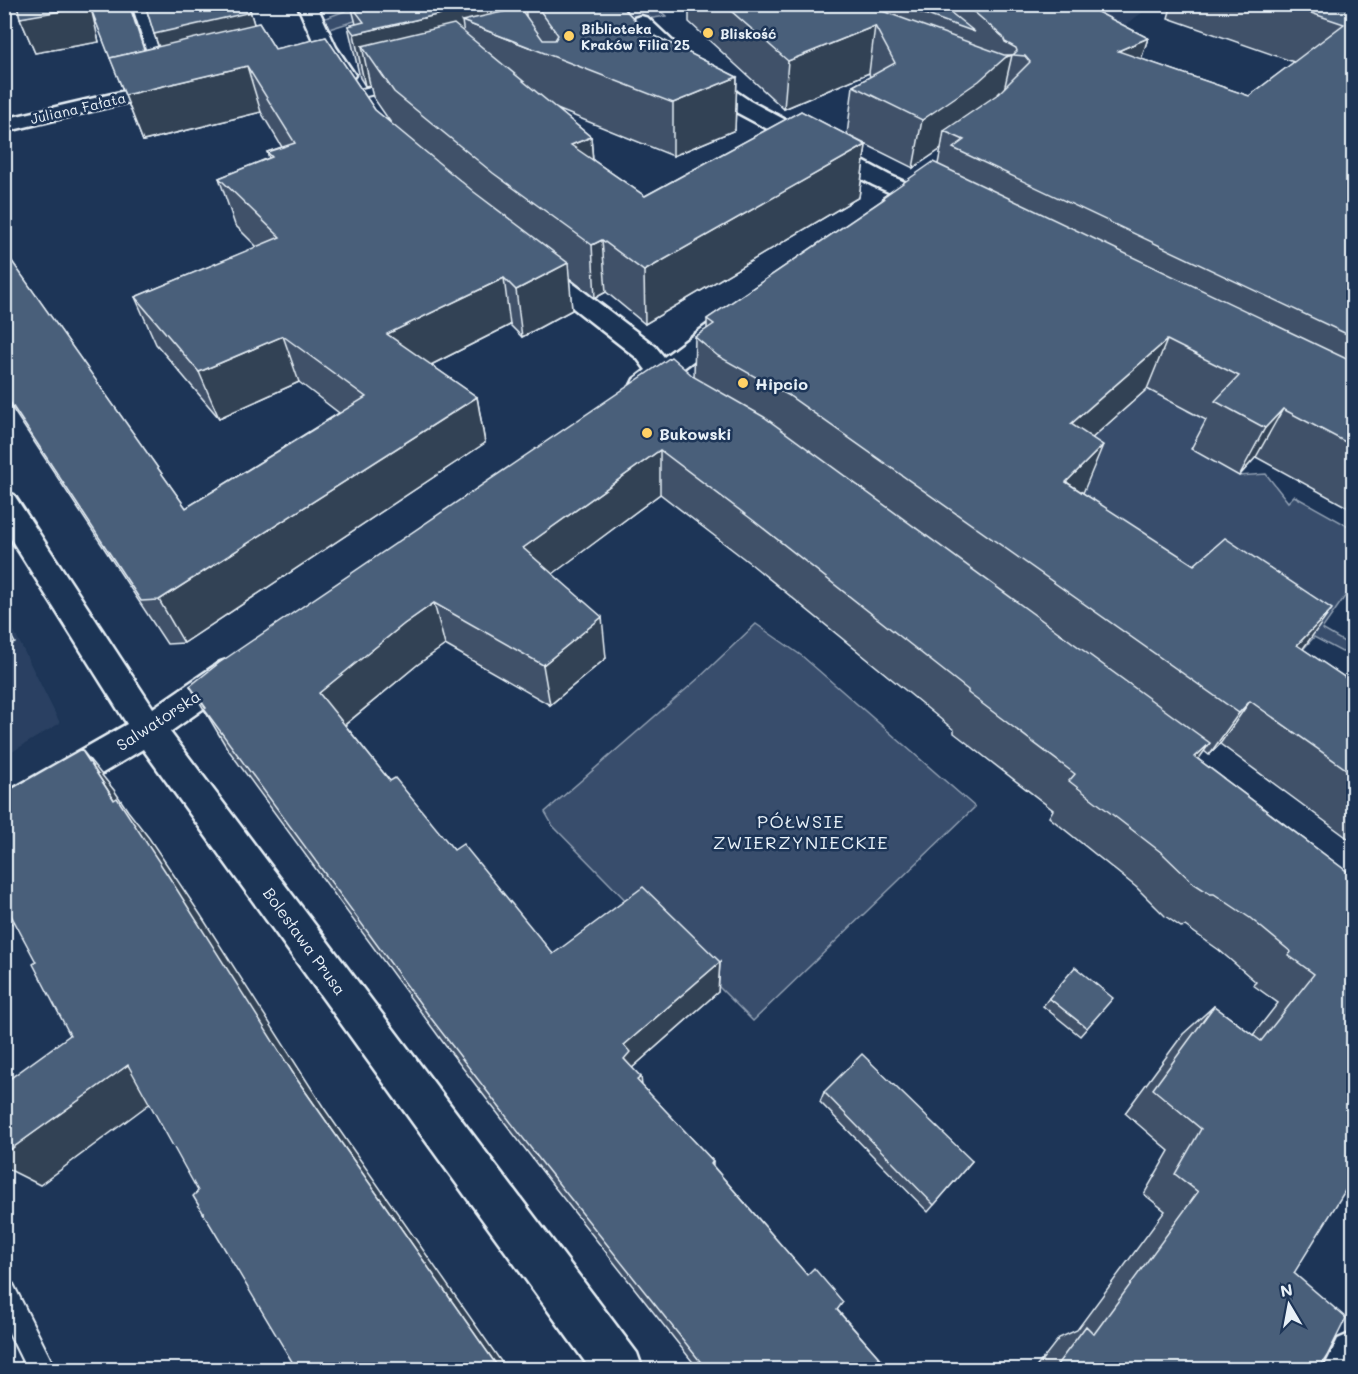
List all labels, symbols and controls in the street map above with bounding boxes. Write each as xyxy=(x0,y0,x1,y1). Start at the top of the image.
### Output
place label: Biblioteka Kraków Filia 25 xyxy=(581,19,690,54)
place label: Bliskość xyxy=(720,24,776,43)
marker: Bliskość xyxy=(701,26,715,40)
marker: Biblioteka Kraków Filia 25 xyxy=(562,29,576,43)
street label: Juliana Fałata xyxy=(28,88,128,128)
place label: Hipcio xyxy=(755,373,808,394)
marker: Hipcio xyxy=(736,376,750,390)
place label: Bukowski xyxy=(659,423,732,444)
marker: Bukowski xyxy=(640,426,654,440)
street label: Salwatorska xyxy=(112,685,204,755)
district label: PÓŁWSIE ZWIERZYNIECKIE xyxy=(713,809,889,854)
street label: Bolesława Prusa xyxy=(259,883,351,999)
north arrow xyxy=(1259,1275,1319,1335)
text: N xyxy=(1278,1278,1294,1301)

